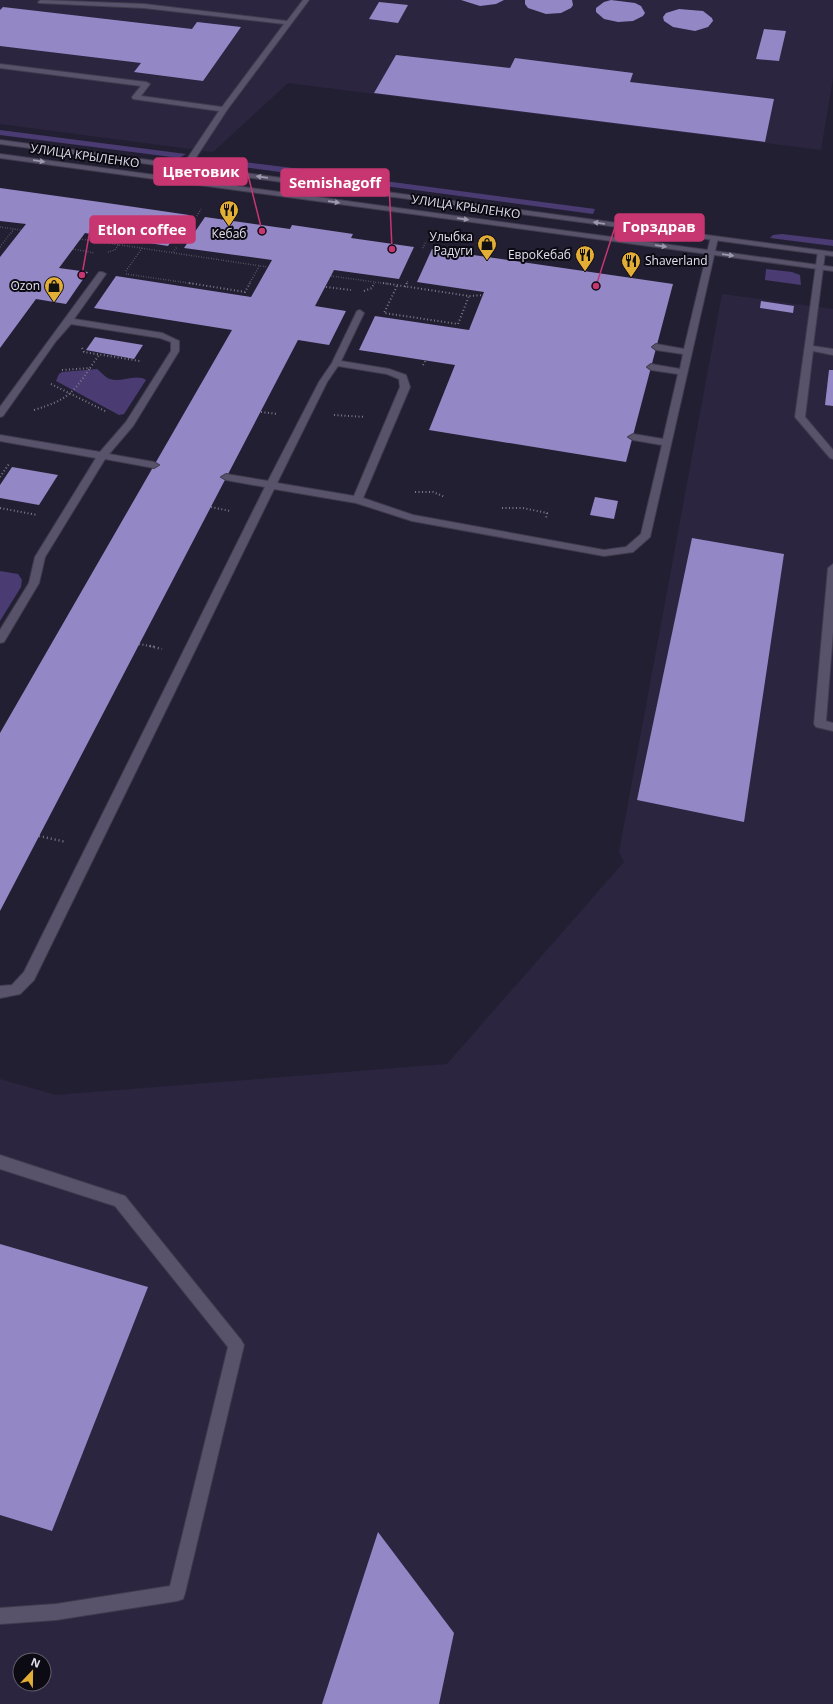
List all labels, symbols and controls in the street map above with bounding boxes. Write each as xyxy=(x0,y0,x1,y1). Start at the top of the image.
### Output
street label: УЛИЦА КРЫЛЕНКО xyxy=(29,139,141,172)
one-way arrow xyxy=(33,158,45,165)
callout: Цветовик xyxy=(154,158,247,185)
text: Цветовик xyxy=(162,161,240,181)
callout: Semishagoff xyxy=(281,169,389,196)
text: Semishagoff xyxy=(289,172,382,192)
one-way arrow xyxy=(256,174,268,180)
street label: УЛИЦА КРЫЛЕНКО xyxy=(410,190,522,223)
one-way arrow xyxy=(328,198,340,205)
restaurant icon: Кебаб xyxy=(218,199,240,227)
callout: Горздрав xyxy=(615,214,704,241)
callout: Etlon coffee xyxy=(90,216,195,243)
one-way arrow xyxy=(457,216,469,222)
text: Горздрав xyxy=(622,216,696,236)
text: Etlon coffee xyxy=(98,219,187,239)
one-way arrow xyxy=(593,220,605,226)
place label: Кебаб xyxy=(212,225,247,242)
place label: Улыбка Радуги xyxy=(430,228,473,259)
shop icon: Улыбка Радуги xyxy=(476,233,498,261)
one-way arrow xyxy=(655,243,667,249)
restaurant icon: ЕвроКебаб xyxy=(574,244,596,272)
place label: ЕвроКебаб xyxy=(508,246,571,263)
restaurant icon: Shaverland xyxy=(620,250,642,278)
place label: Shaverland xyxy=(645,252,708,269)
one-way arrow xyxy=(722,252,734,258)
shop icon: Ozon xyxy=(43,275,65,303)
place label: Ozon xyxy=(10,277,40,294)
north arrow xyxy=(12,1652,52,1692)
text: N xyxy=(29,1654,43,1671)

